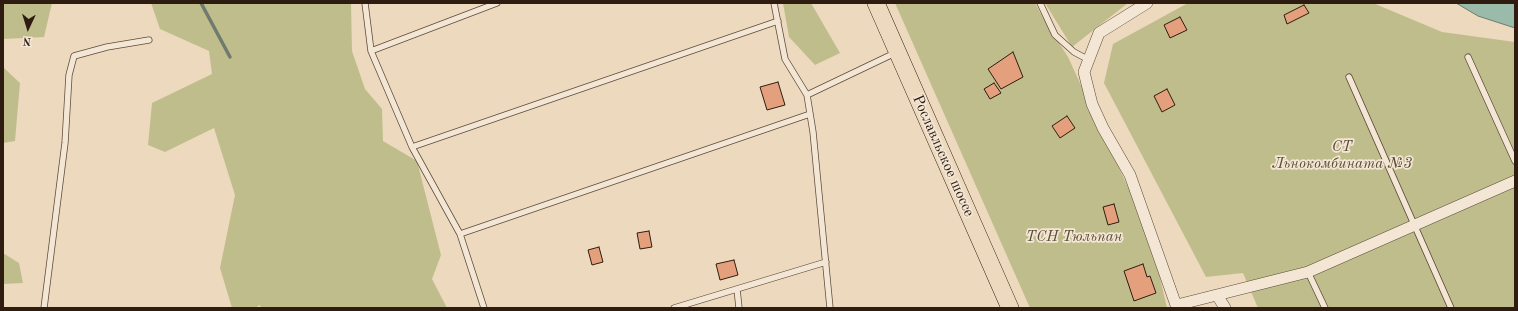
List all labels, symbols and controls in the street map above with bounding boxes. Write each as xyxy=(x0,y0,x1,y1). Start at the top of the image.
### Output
north arrow xyxy=(8,8,48,48)
text: N xyxy=(23,35,32,46)
street label: Рославльское шоссе xyxy=(908,92,978,220)
park label: СТ Льнокомбината №3 xyxy=(1272,138,1412,173)
park label: ТСН Тюльпан xyxy=(1026,228,1122,246)

